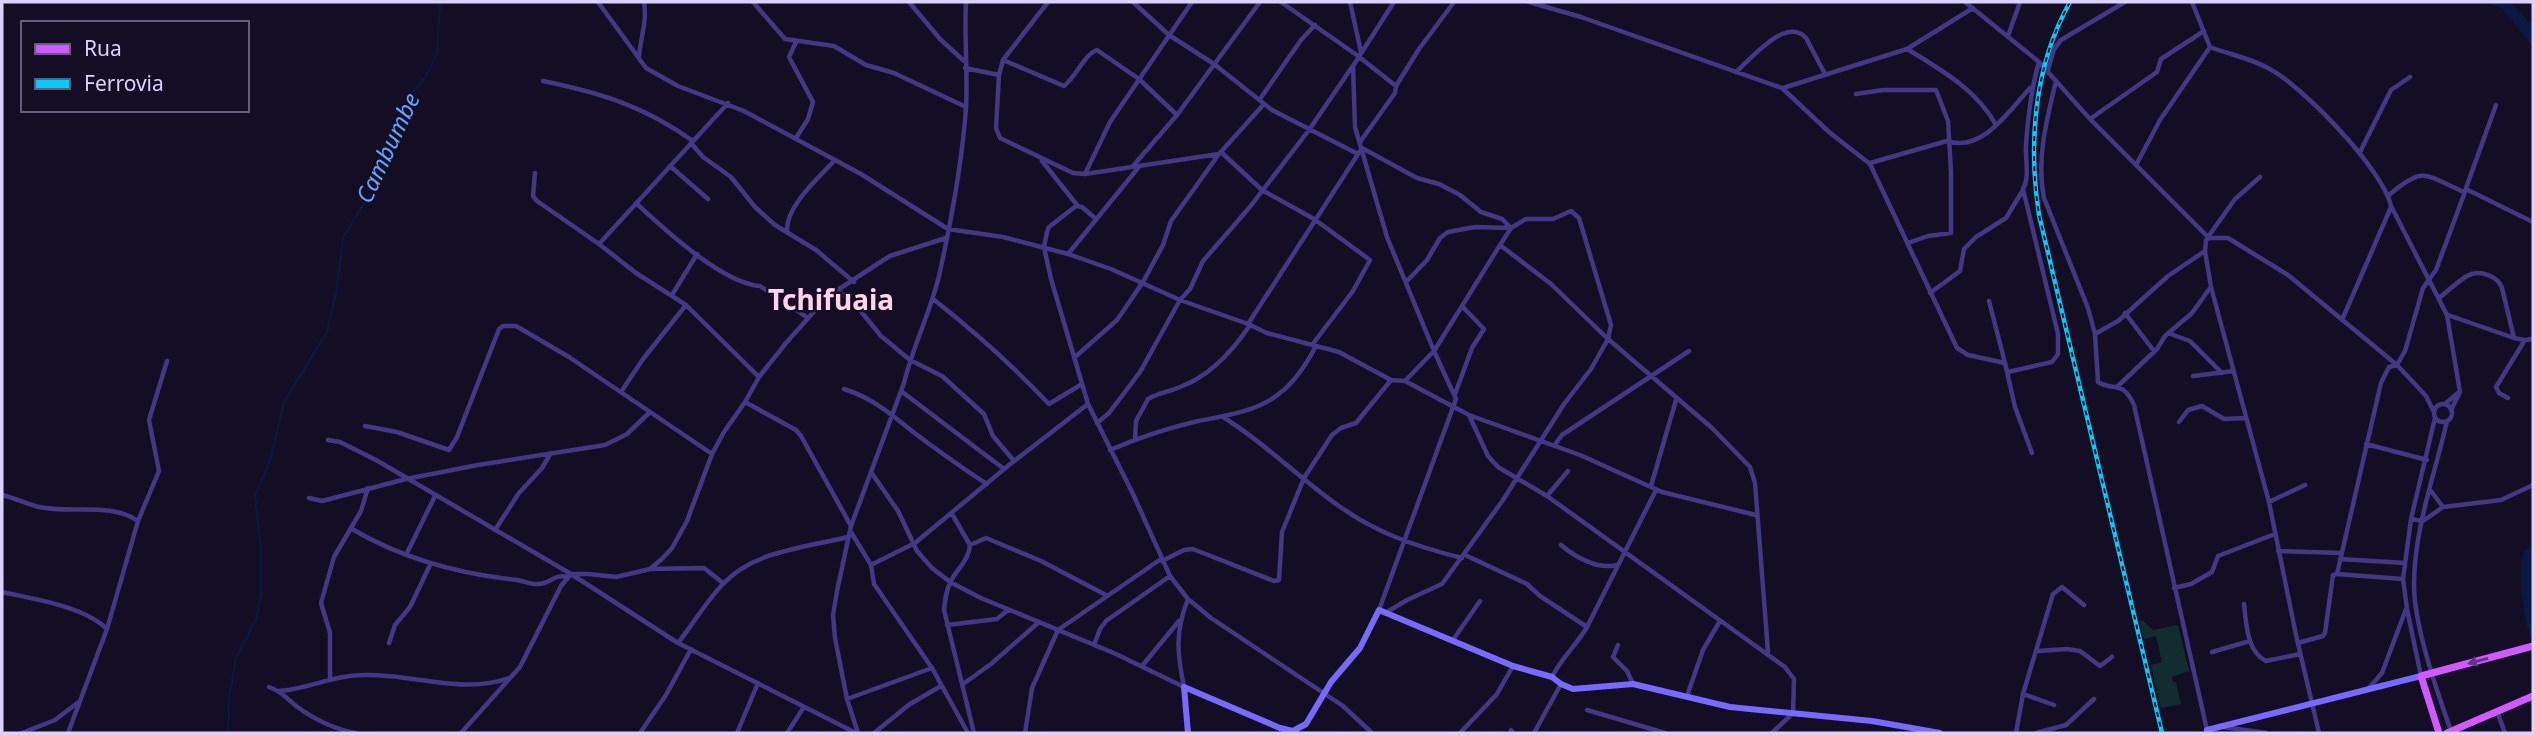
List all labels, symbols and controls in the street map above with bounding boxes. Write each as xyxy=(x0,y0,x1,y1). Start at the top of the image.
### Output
legend xyxy=(21,21,248,112)
text: Rua xyxy=(84,34,122,62)
text: Ferrovia xyxy=(84,69,164,97)
water label: Cambumbe xyxy=(348,87,427,208)
district label: Tchifuaia xyxy=(768,280,894,318)
one-way arrow xyxy=(2467,656,2489,667)

